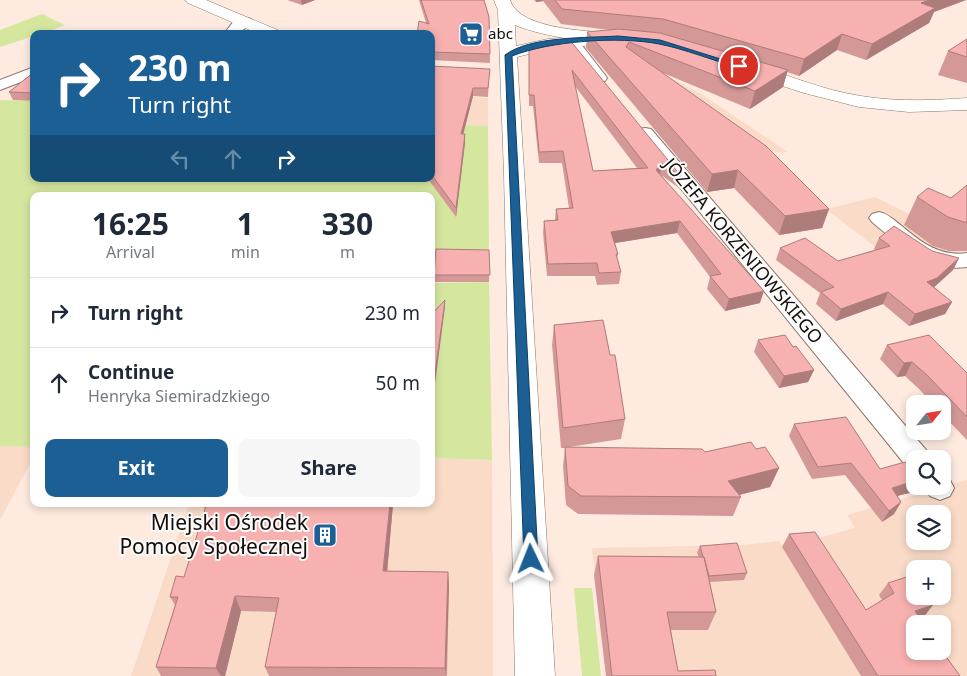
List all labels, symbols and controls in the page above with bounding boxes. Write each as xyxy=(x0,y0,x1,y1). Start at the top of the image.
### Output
supermarket icon: abc xyxy=(458,21,484,47)
place label: abc xyxy=(488,23,513,43)
text: 230 m xyxy=(128,44,231,91)
pin xyxy=(718,45,760,87)
icon: right xyxy=(45,50,110,115)
icon: arrive xyxy=(725,52,753,80)
text: Turn right xyxy=(128,89,231,119)
icon: left xyxy=(166,145,194,173)
icon: ahead xyxy=(219,145,247,173)
icon: right xyxy=(272,145,300,173)
street label: JÓZEFA KORZENIOWSKIEGO xyxy=(658,151,829,348)
text: 16:25 xyxy=(92,203,169,244)
text: 1 xyxy=(237,203,254,244)
text: 330 xyxy=(322,203,373,244)
text: Arrival xyxy=(106,241,155,263)
text: min xyxy=(231,241,260,263)
text: m xyxy=(340,241,355,263)
icon: right xyxy=(45,299,73,327)
text: Turn right xyxy=(88,300,183,326)
text: 230 m xyxy=(365,300,420,326)
text: Continue xyxy=(88,359,174,385)
icon: ahead xyxy=(45,369,73,397)
text: 50 m xyxy=(376,370,420,396)
text: Henryka Siemiradzkiego xyxy=(88,385,270,407)
north arrow xyxy=(906,395,951,440)
map controls xyxy=(906,395,951,660)
button: Exit xyxy=(45,439,228,497)
button: Share xyxy=(238,439,420,497)
button: search xyxy=(906,450,951,495)
button: layers xyxy=(906,505,951,550)
place label: Miejski Ośrodek Pomocy Społecznej xyxy=(119,508,309,560)
building icon: Miejski Ośrodek Pomocy Społecznej xyxy=(312,522,338,548)
position arrow xyxy=(504,532,556,584)
button: + xyxy=(906,560,951,605)
button: − xyxy=(906,615,951,660)

